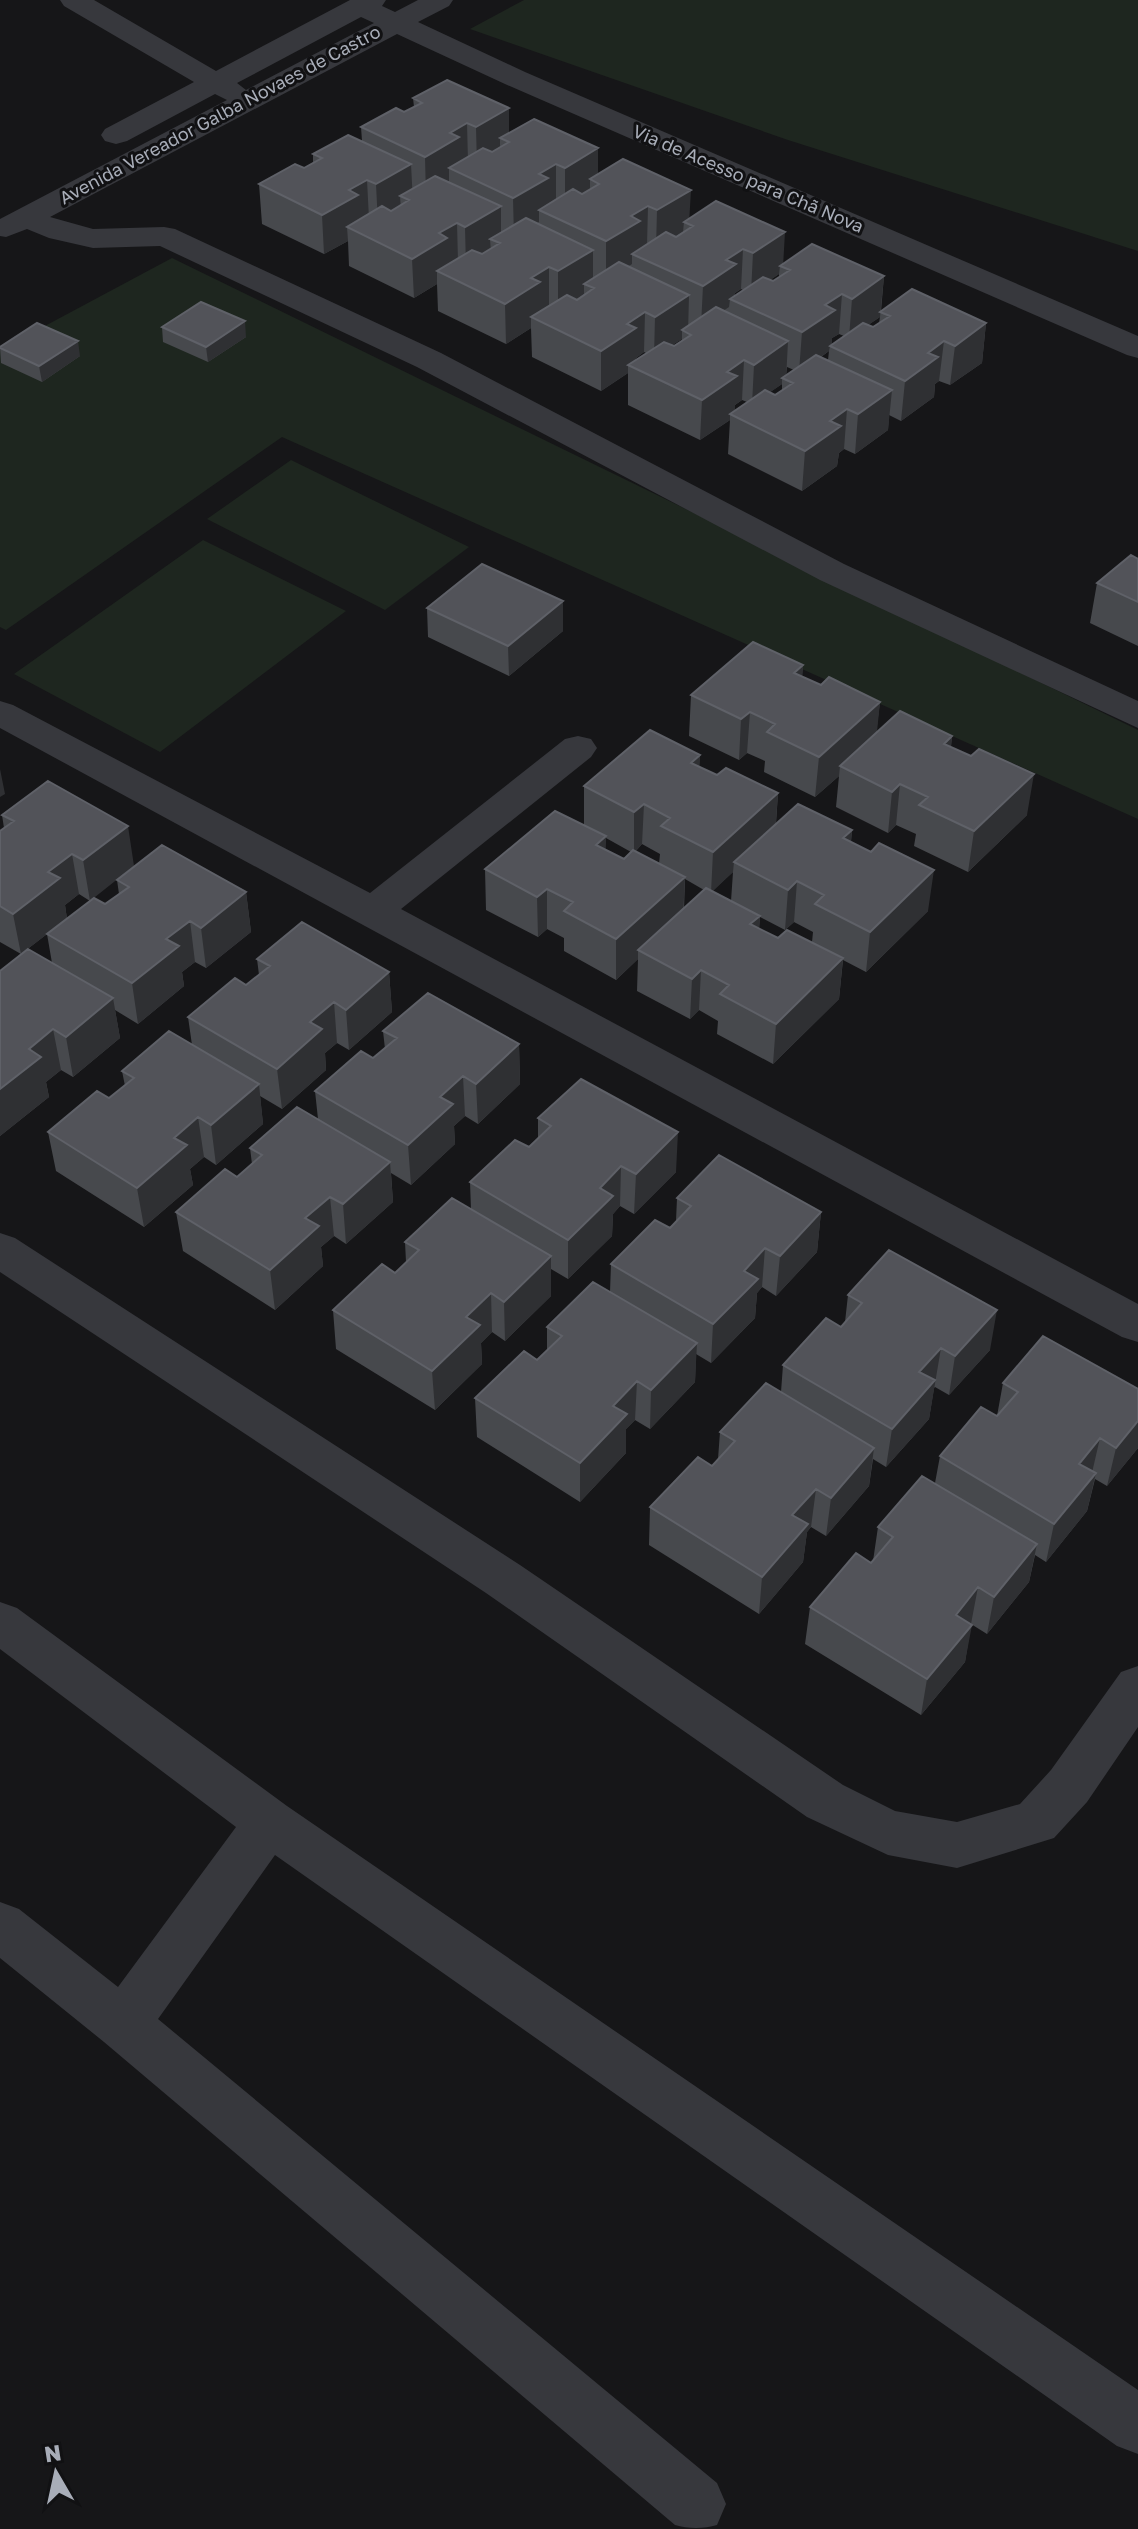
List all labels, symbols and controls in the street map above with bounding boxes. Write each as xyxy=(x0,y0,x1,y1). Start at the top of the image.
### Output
street label: Avenida Vereador Galba Novaes de Castro xyxy=(55,20,384,208)
street label: Via de Acesso para Chã Nova xyxy=(630,119,867,237)
north arrow xyxy=(16,2433,96,2513)
text: N xyxy=(42,2438,63,2467)

